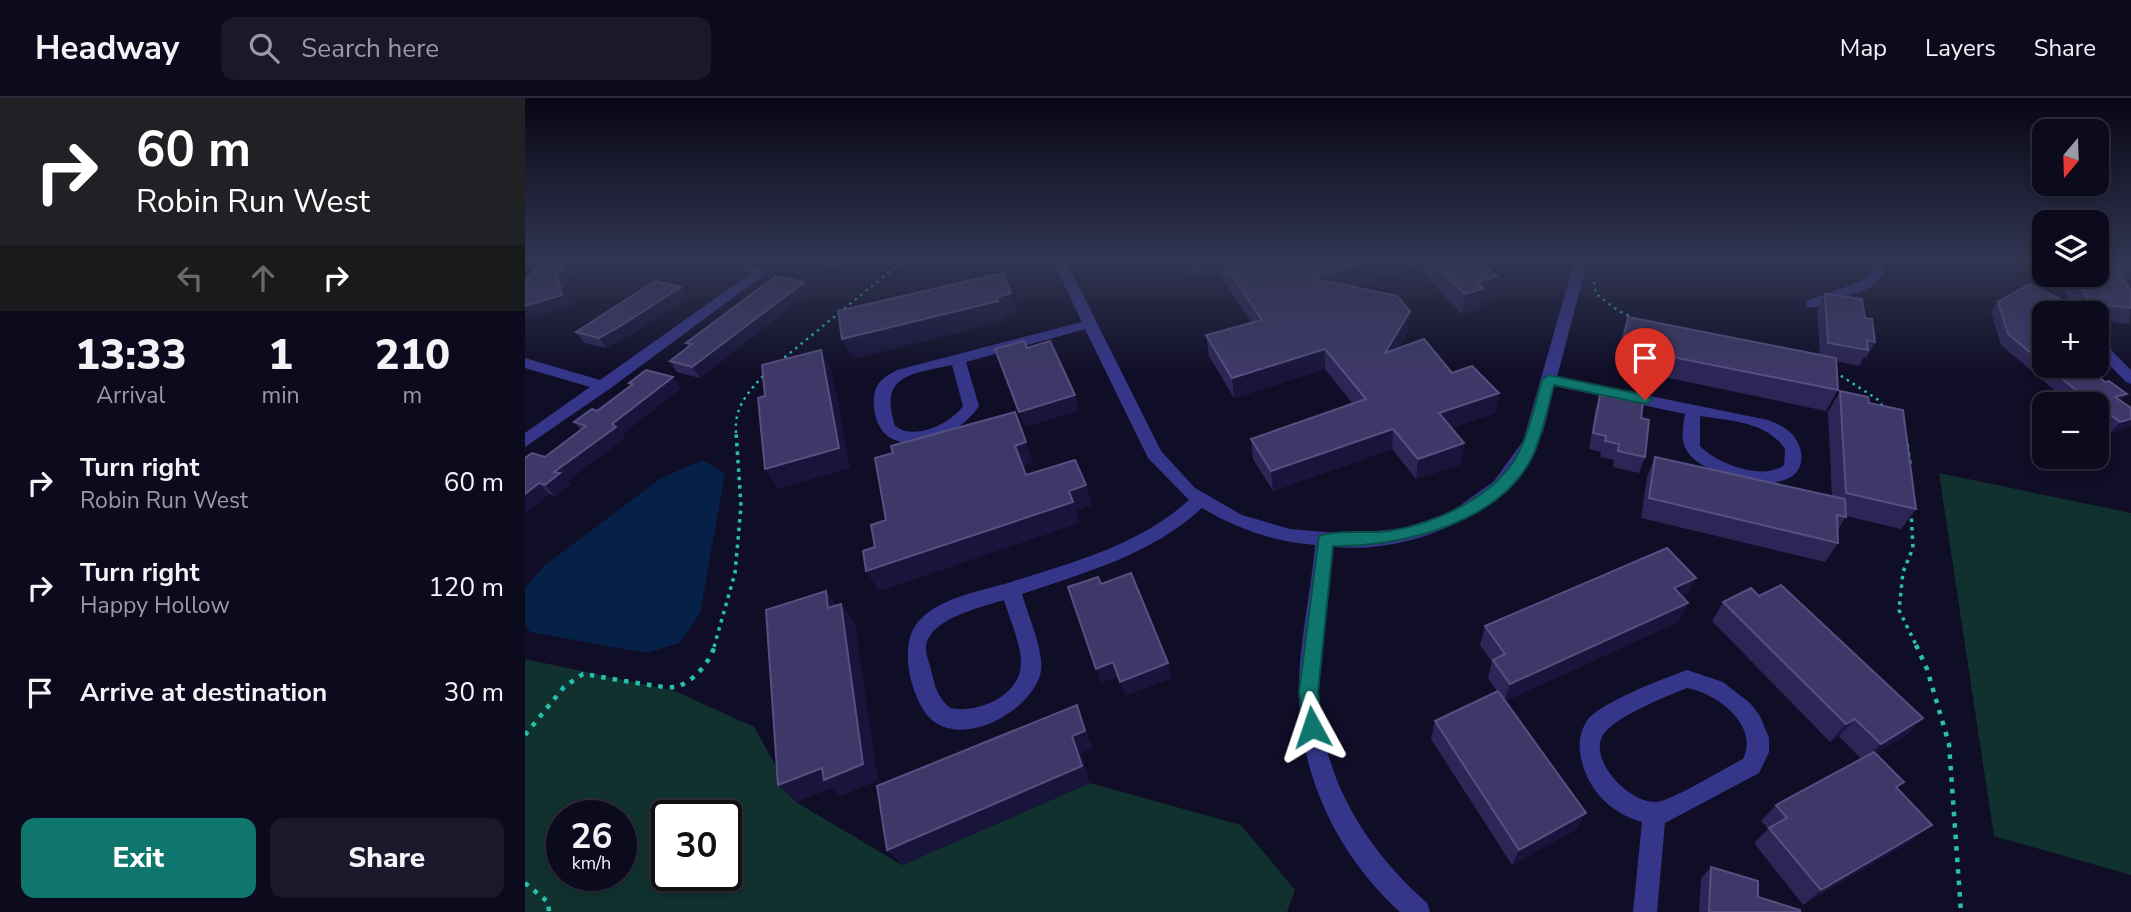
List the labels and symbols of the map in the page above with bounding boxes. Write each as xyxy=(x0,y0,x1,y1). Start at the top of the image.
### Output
north arrow xyxy=(2032,119,2109,196)
pin xyxy=(1615,328,1675,400)
position arrow xyxy=(1275,690,1349,764)
speed limit sign: 30 xyxy=(651,800,742,891)

